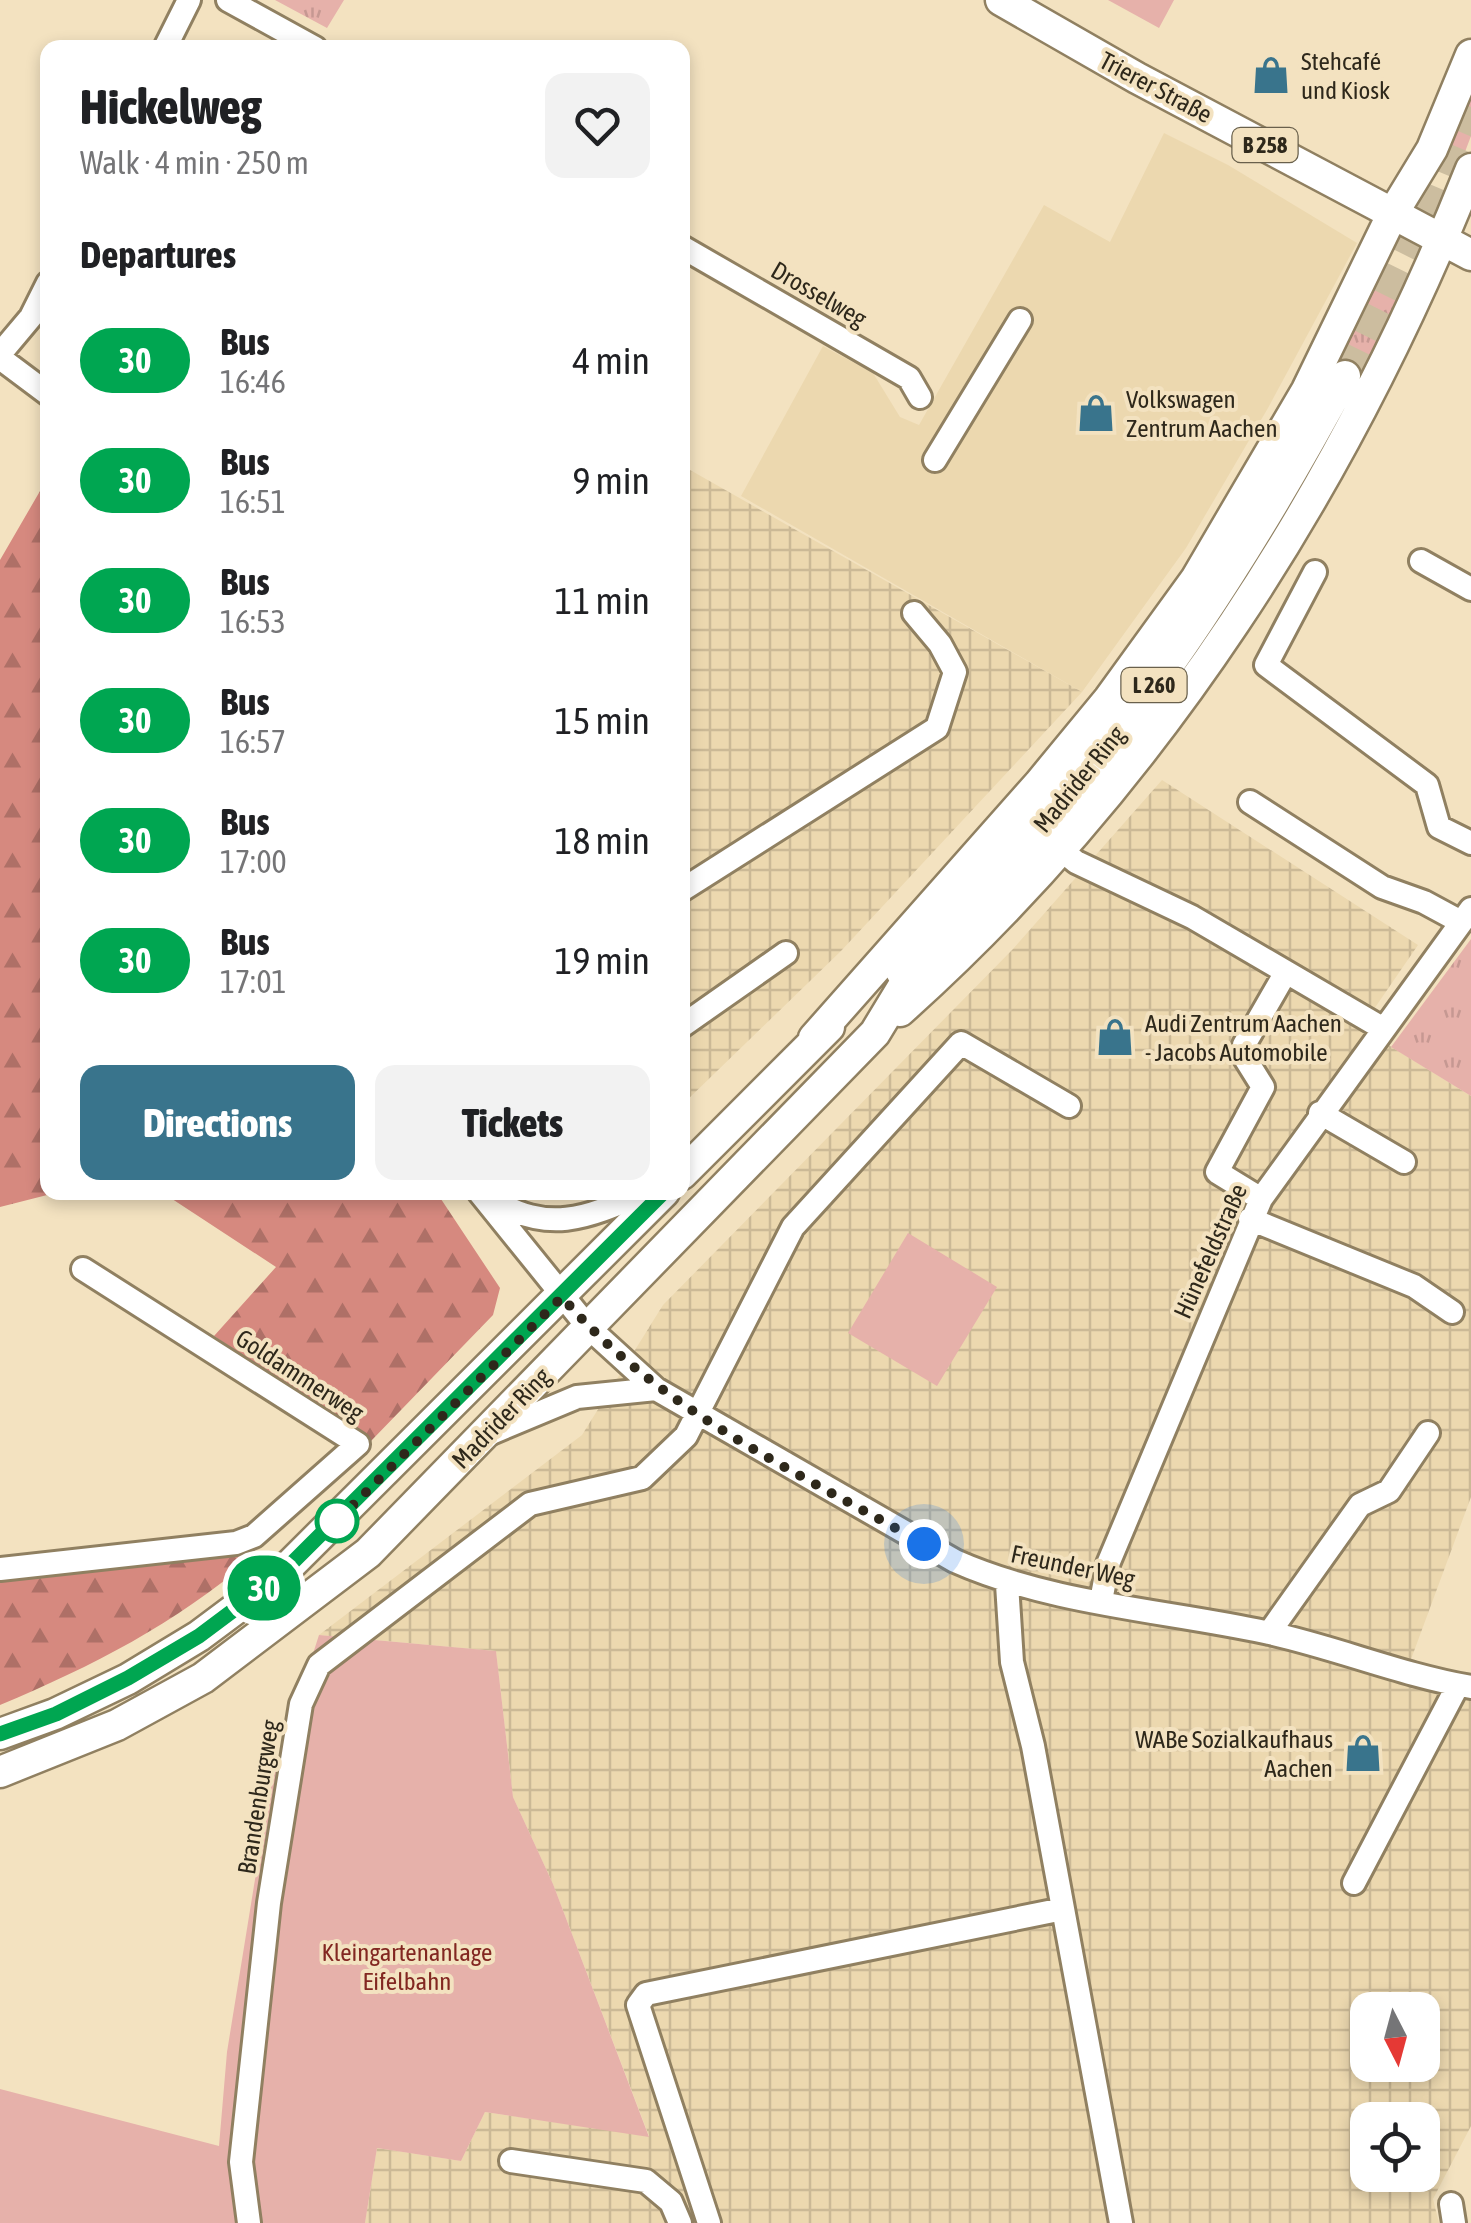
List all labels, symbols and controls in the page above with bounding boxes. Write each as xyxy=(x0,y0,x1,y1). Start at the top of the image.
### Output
street label: Trierer Straße xyxy=(1095,46,1217,128)
place label: Stehcafé und Kiosk xyxy=(1301,47,1390,104)
shop icon: Stehcafé und Kiosk xyxy=(1250,54,1292,96)
button: heart xyxy=(545,73,650,178)
text: Hickelweg xyxy=(80,79,262,134)
road number: B 258 xyxy=(1232,128,1298,162)
text: Walk · 4 min · 250 m xyxy=(80,144,309,181)
text: Departures xyxy=(80,233,236,276)
street label: Drosselweg xyxy=(766,256,872,333)
text: Bus xyxy=(220,320,270,363)
text: 4 min xyxy=(572,339,650,382)
text: 30 xyxy=(119,340,151,380)
text: 16:46 xyxy=(220,363,286,400)
place label: Volkswagen Zentrum Aachen xyxy=(1126,385,1278,442)
shop icon: Volkswagen Zentrum Aachen xyxy=(1075,392,1117,434)
text: Bus xyxy=(220,440,270,483)
text: 9 min xyxy=(572,459,650,502)
text: 30 xyxy=(119,460,151,500)
text: 16:51 xyxy=(220,483,286,520)
text: Bus xyxy=(220,560,270,603)
text: 11 min xyxy=(555,579,650,622)
text: 30 xyxy=(119,580,151,620)
text: 16:53 xyxy=(220,603,286,640)
road number: L 260 xyxy=(1122,668,1186,702)
text: Bus xyxy=(220,680,270,723)
text: 15 min xyxy=(555,699,650,742)
text: 30 xyxy=(119,700,151,740)
street label: Madrider Ring xyxy=(1028,720,1130,838)
text: 16:57 xyxy=(220,723,286,760)
text: Bus xyxy=(220,800,270,843)
text: 18 min xyxy=(555,819,650,862)
text: 30 xyxy=(119,820,151,860)
text: 17:00 xyxy=(220,843,287,880)
text: Bus xyxy=(220,920,270,963)
text: 19 min xyxy=(555,939,650,982)
text: 30 xyxy=(119,940,151,980)
text: 17:01 xyxy=(220,963,287,1000)
place label: Audi Zentrum Aachen - Jacobs Automobile xyxy=(1145,1009,1342,1066)
shop icon: Audi Zentrum Aachen - Jacobs Automobile xyxy=(1094,1016,1136,1058)
button: Directions xyxy=(80,1065,355,1180)
button: Tickets xyxy=(375,1065,650,1180)
street label: Hünefeldstraße xyxy=(1168,1179,1252,1323)
street label: Goldammerweg xyxy=(231,1323,369,1427)
street label: Madrider Ring xyxy=(446,1362,556,1474)
unlabelled marker xyxy=(316,1500,358,1542)
your location xyxy=(899,1519,949,1569)
street label: Freunder Weg xyxy=(1008,1539,1138,1593)
line badge: 30 xyxy=(219,1556,309,1620)
text: 30 xyxy=(248,1568,280,1608)
street label: Brandenburgweg xyxy=(232,1718,284,1876)
place label: WABe Sozialkaufhaus Aachen xyxy=(1135,1725,1333,1782)
shop icon: WABe Sozialkaufhaus Aachen xyxy=(1342,1732,1384,1774)
park label: Kleingartenanlage Eifelbahn xyxy=(322,1938,492,1995)
north arrow xyxy=(1350,1992,1440,2082)
map controls xyxy=(1350,1992,1440,2192)
button: locate xyxy=(1350,2102,1440,2192)

